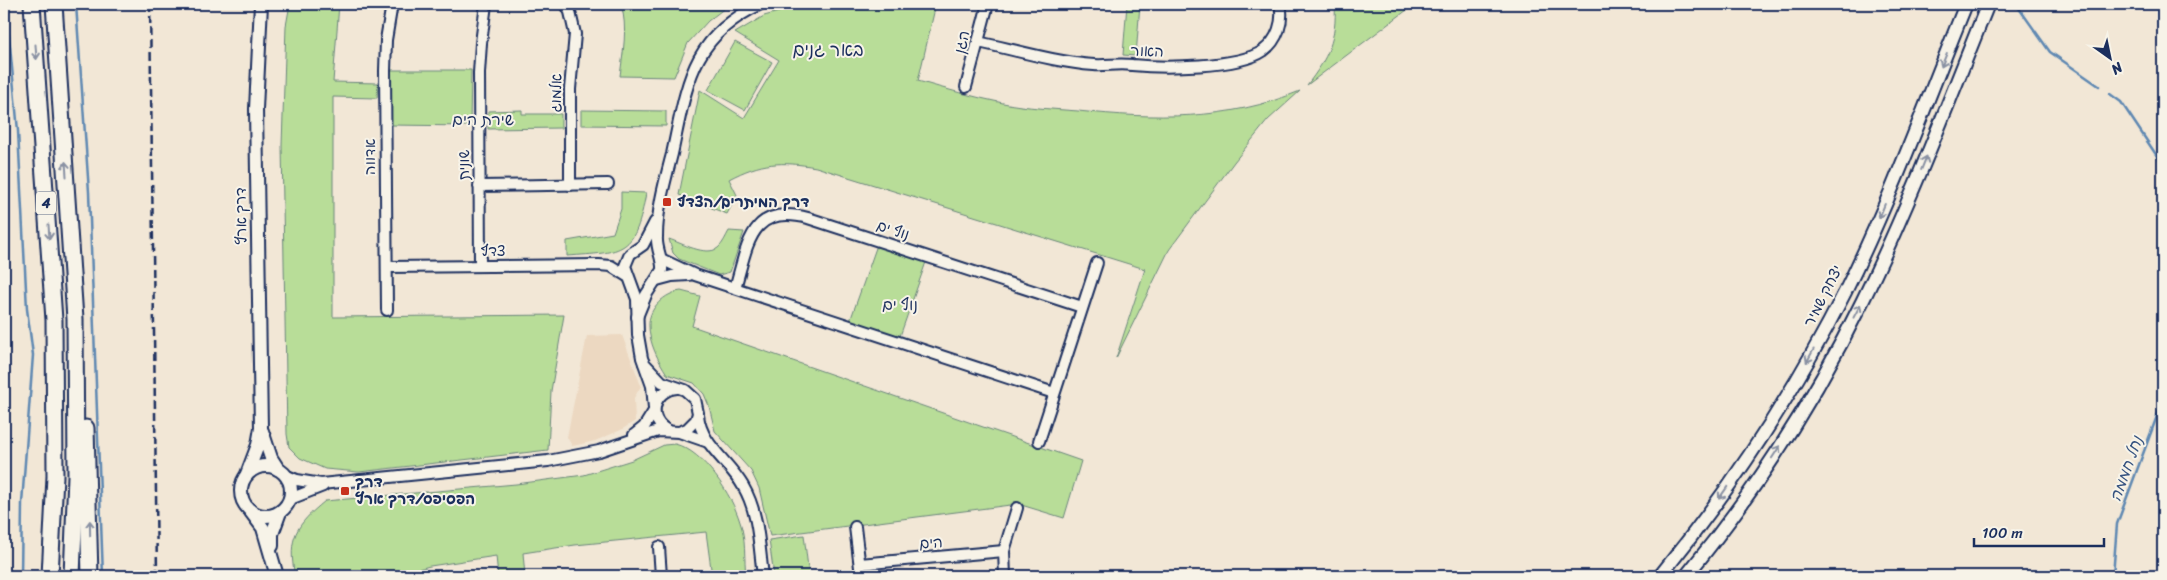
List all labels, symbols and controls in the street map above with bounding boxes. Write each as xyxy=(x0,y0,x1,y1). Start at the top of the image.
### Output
street label: הגן xyxy=(947,28,977,56)
north arrow xyxy=(2084,32,2134,82)
district label: באר גנים xyxy=(792,34,864,66)
street label: האור xyxy=(1130,37,1164,65)
one-way arrow xyxy=(31,44,40,60)
one-way arrow xyxy=(1938,52,1948,67)
text: N xyxy=(2106,55,2129,82)
street label: אלמוג xyxy=(543,73,569,113)
district label: שירת הים xyxy=(452,105,514,134)
street label: אדווה xyxy=(357,138,383,175)
street label: שונית xyxy=(451,150,477,180)
one-way arrow xyxy=(1919,156,1929,171)
one-way arrow xyxy=(61,161,71,177)
street label: דרך ארץ xyxy=(228,187,254,245)
place label: דרך המיתרים/הצדף xyxy=(677,189,809,215)
road number: 4 xyxy=(36,192,56,214)
marker: דרך המיתרים/הצדף xyxy=(661,196,673,208)
one-way arrow xyxy=(1877,203,1887,218)
street label: נוף ים xyxy=(873,212,913,248)
one-way arrow xyxy=(44,224,53,240)
street label: צדף xyxy=(480,238,506,264)
street label: יצחק שמיר xyxy=(1796,260,1850,332)
district label: נוף ים xyxy=(882,290,918,319)
one-way arrow xyxy=(1853,304,1862,319)
one-way arrow xyxy=(1805,349,1815,363)
water label: נחל חממה xyxy=(2101,431,2152,506)
one-way arrow xyxy=(1771,445,1781,459)
place label: דרך הפסיפס/דרך ארץ xyxy=(355,469,475,512)
marker: דרך הפסיפס/דרך ארץ xyxy=(339,485,351,497)
one-way arrow xyxy=(1718,486,1728,500)
scale bar xyxy=(1974,515,2104,547)
one-way arrow xyxy=(85,520,94,536)
text: 100 m xyxy=(1982,520,2023,546)
street label: הים xyxy=(918,529,944,557)

